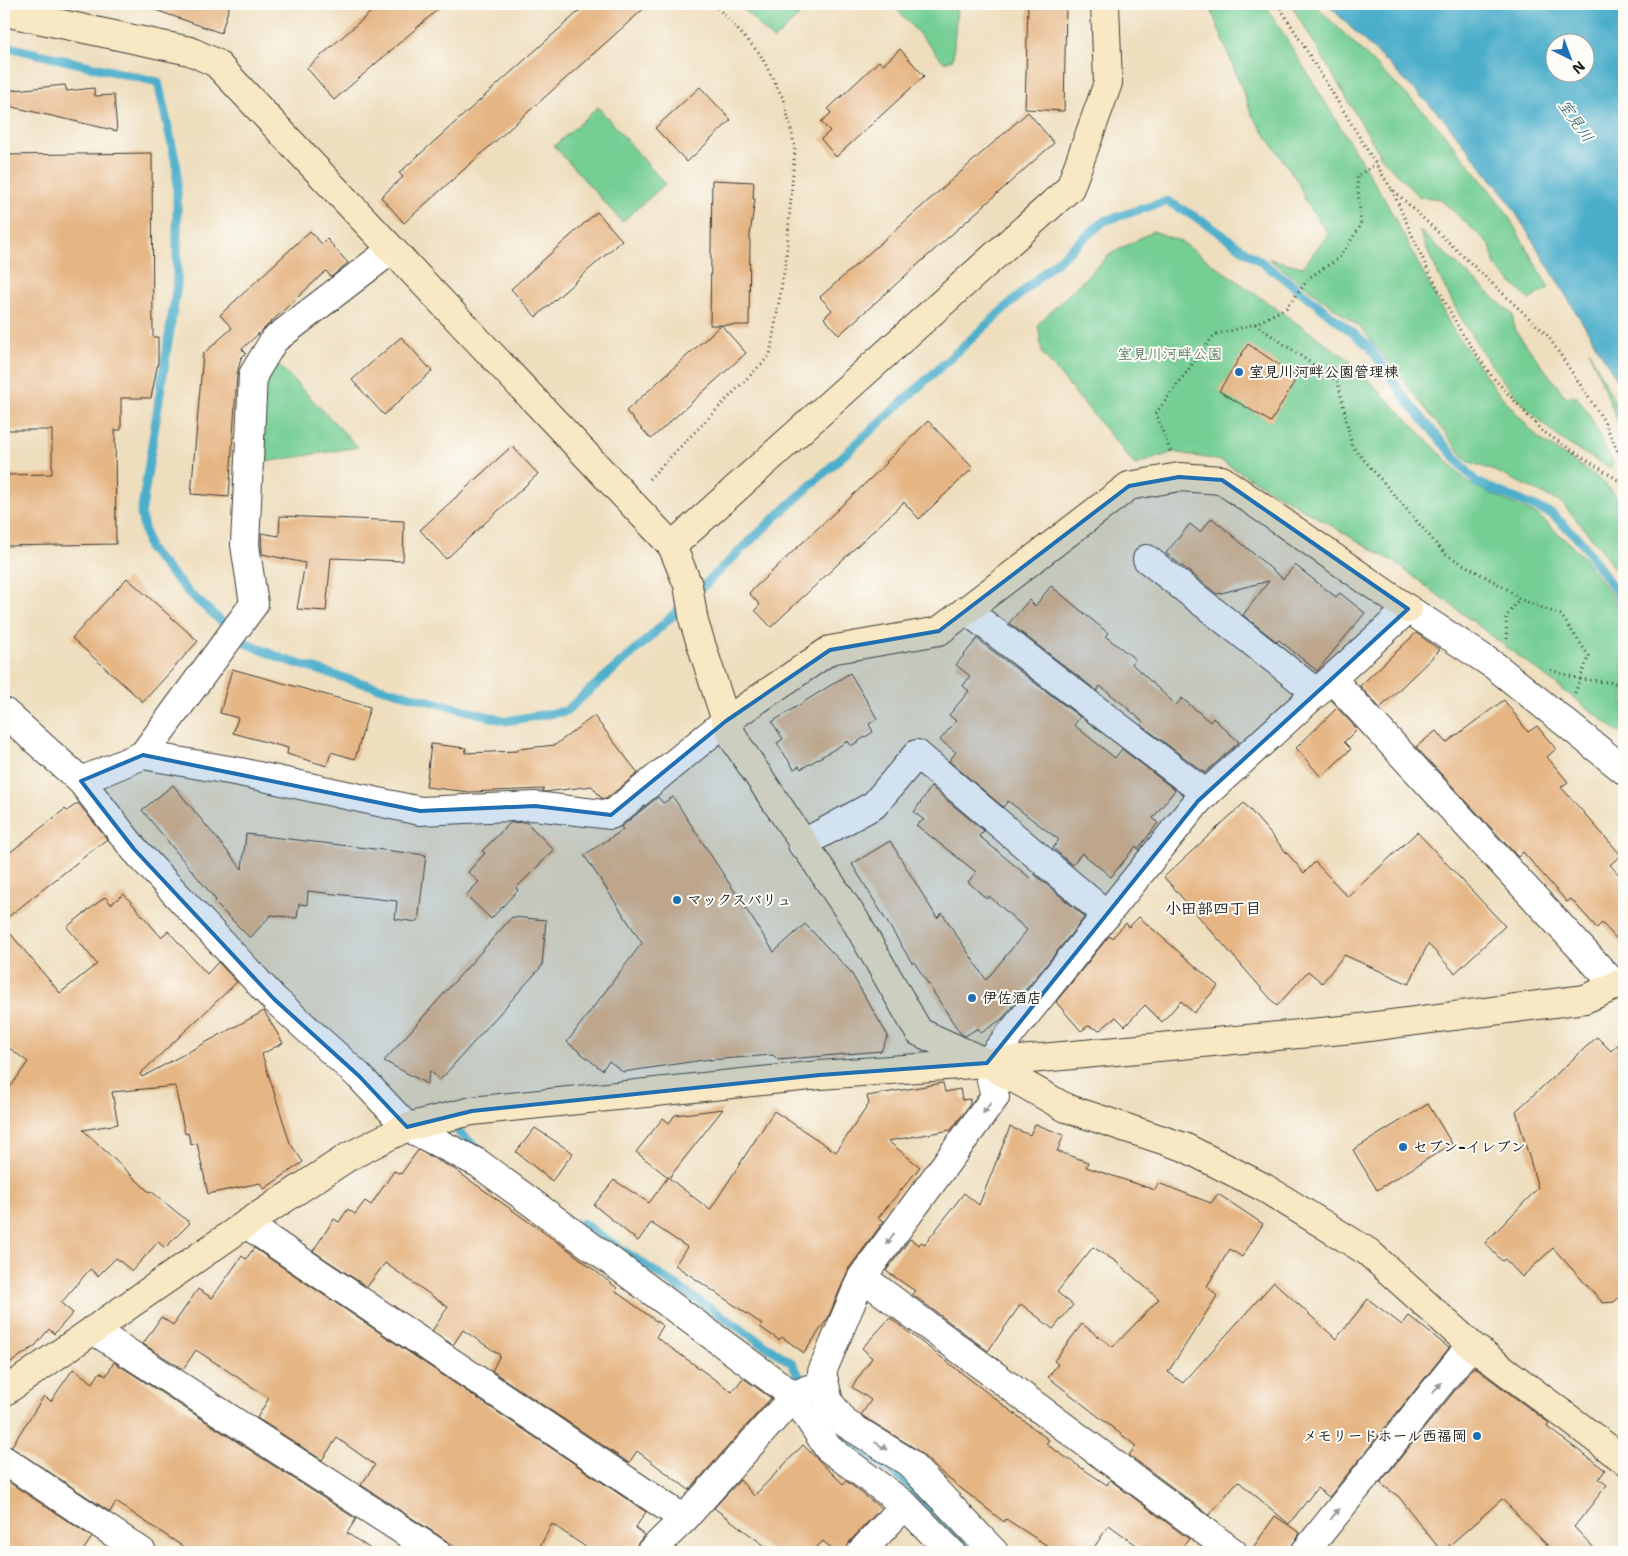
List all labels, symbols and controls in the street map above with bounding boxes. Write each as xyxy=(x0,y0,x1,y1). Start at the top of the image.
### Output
north arrow xyxy=(1546,32,1596,82)
text: N xyxy=(1569,57,1589,78)
water label: 室見川 xyxy=(1554,95,1598,147)
park label: 室見川河畔公園 xyxy=(1117,344,1223,364)
place label: 室見川河畔公園管理棟 xyxy=(1249,362,1399,382)
marker: 室見川河畔公園管理棟 xyxy=(1233,366,1245,378)
place label: マックスバリュ xyxy=(687,890,792,910)
marker: マックスバリュ xyxy=(671,894,683,906)
district label: 小田部四丁目 xyxy=(1165,898,1261,919)
place label: 伊佐酒店 xyxy=(982,988,1042,1008)
marker: 伊佐酒店 xyxy=(966,992,978,1004)
one-way arrow xyxy=(982,1101,992,1115)
place label: セブン-イレブン xyxy=(1413,1137,1526,1157)
marker: セブン-イレブン xyxy=(1397,1141,1409,1153)
one-way arrow xyxy=(885,1232,895,1246)
one-way arrow xyxy=(1432,1381,1443,1394)
place label: メモリードホール西福岡 xyxy=(1303,1426,1467,1446)
marker: メモリードホール西福岡 xyxy=(1471,1430,1483,1442)
one-way arrow xyxy=(875,1441,888,1450)
one-way arrow xyxy=(1330,1508,1341,1521)

